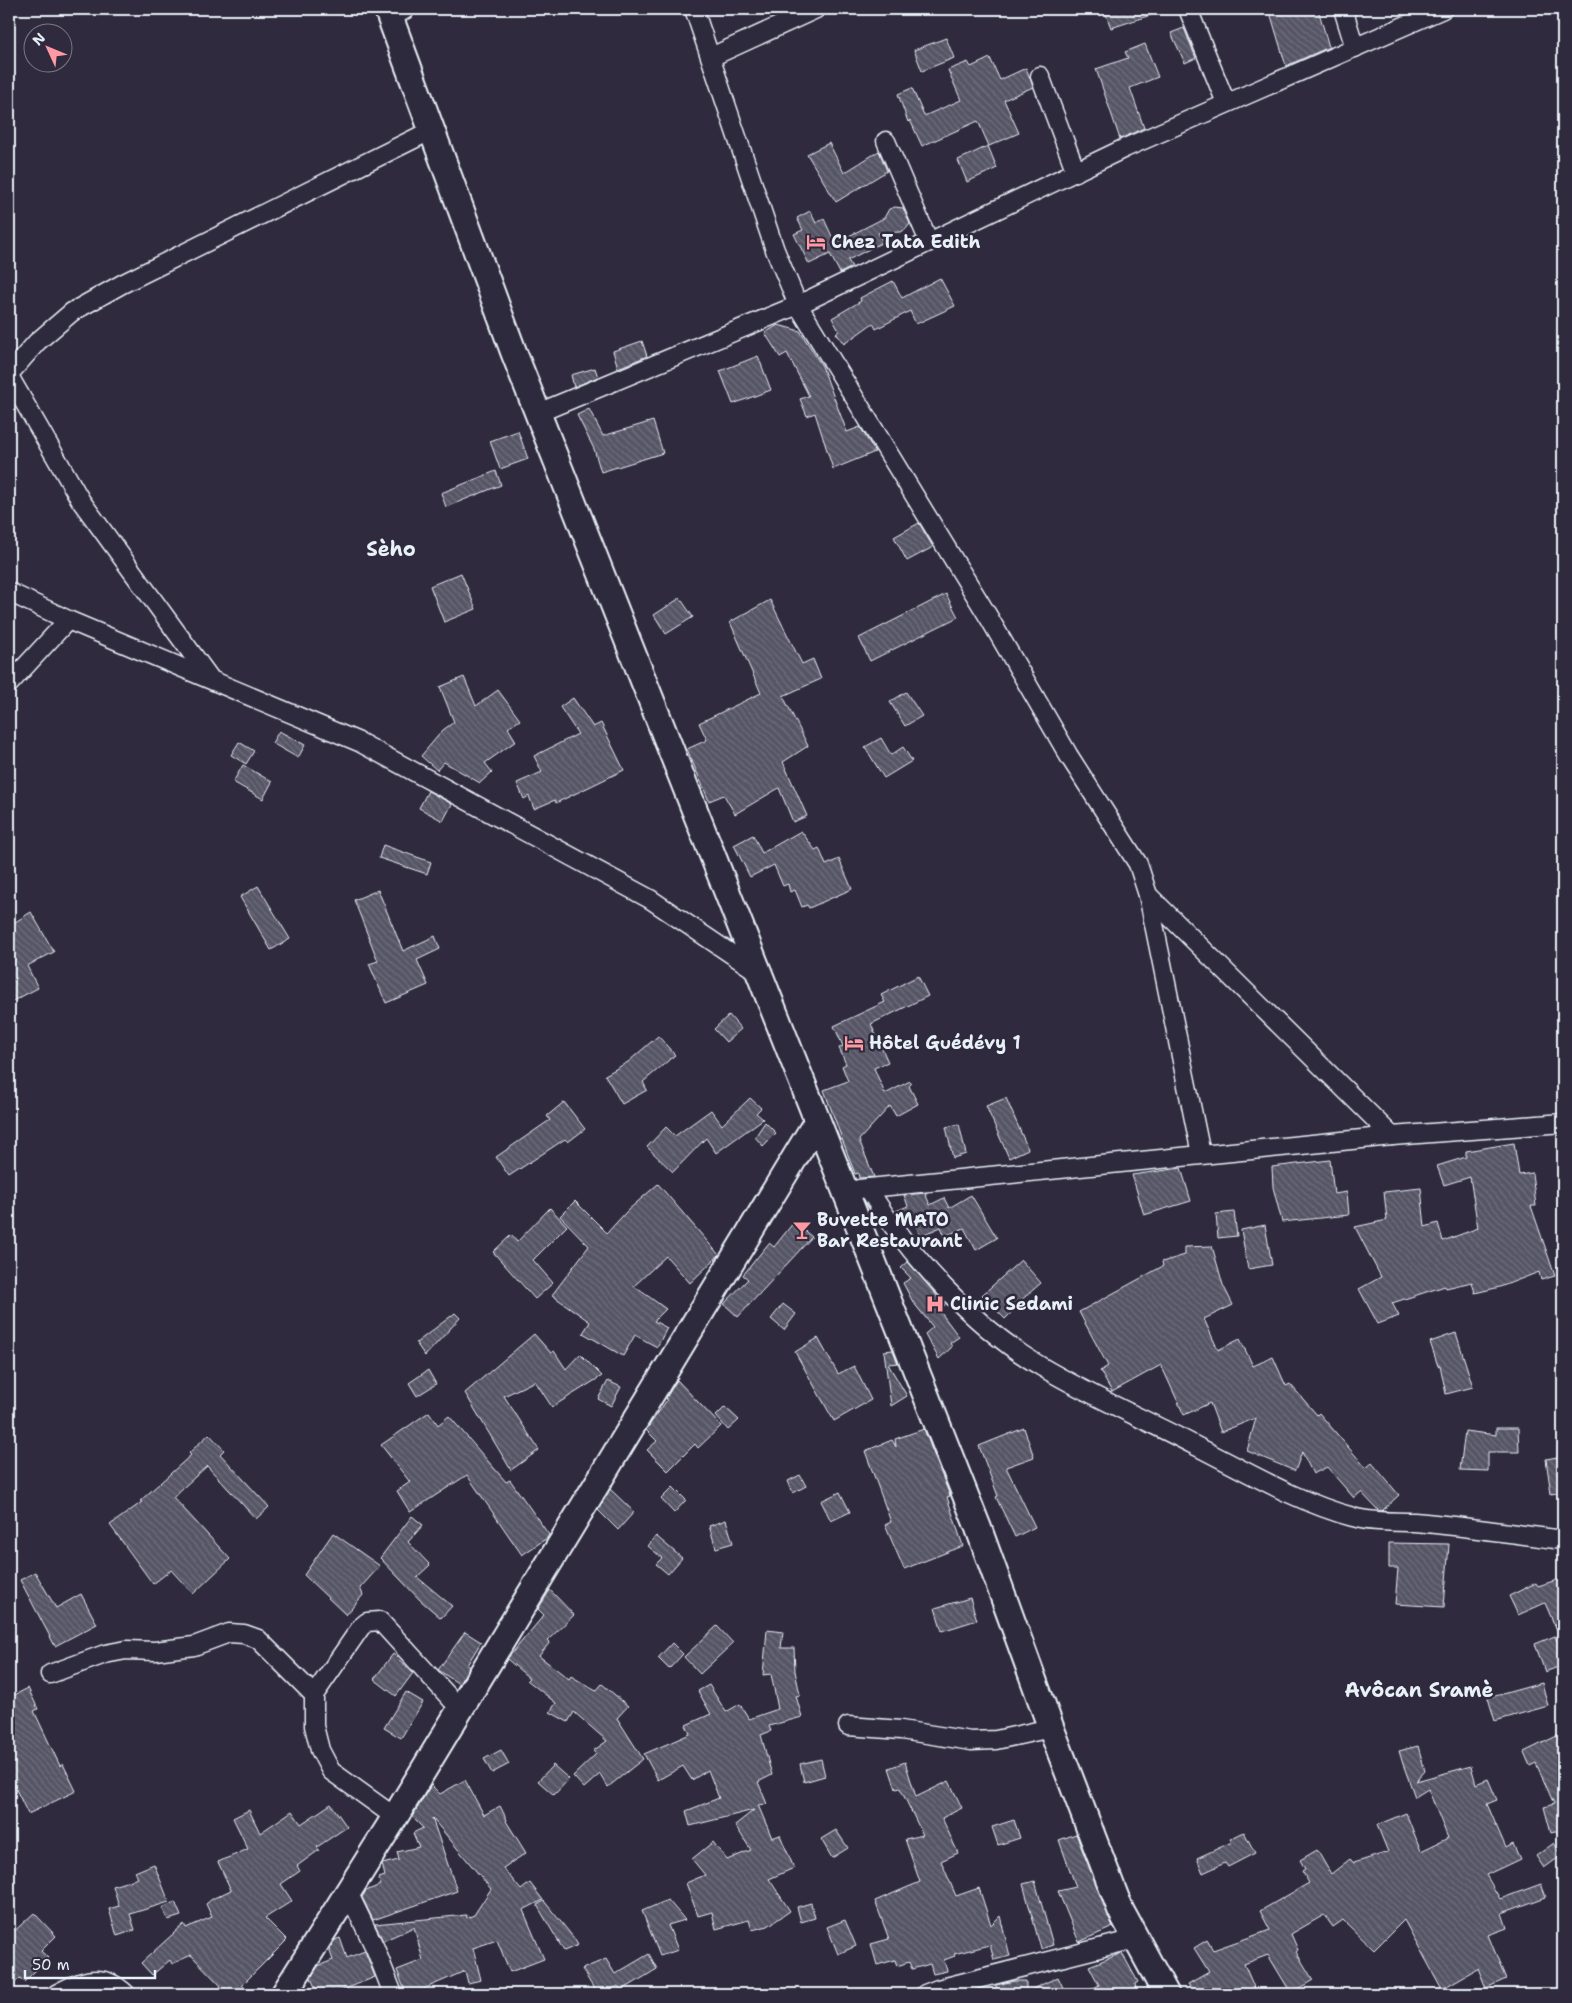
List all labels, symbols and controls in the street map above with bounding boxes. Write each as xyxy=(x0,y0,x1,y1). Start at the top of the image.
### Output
north arrow xyxy=(22,22,72,72)
text: N xyxy=(28,29,49,49)
place label: Chez Tata Edith xyxy=(831,230,981,254)
hotel icon: Chez Tata Edith xyxy=(805,231,827,253)
district label: Sèho xyxy=(366,536,416,562)
place label: Hôtel Guédévy 1 xyxy=(869,1031,1021,1055)
hotel icon: Hôtel Guédévy 1 xyxy=(843,1032,865,1054)
place label: Buvette MATO Bar Restaurant xyxy=(817,1208,963,1253)
bar icon: Buvette MATO Bar Restaurant xyxy=(791,1219,813,1241)
place label: Clinic Sedami xyxy=(950,1292,1073,1316)
hospital icon: Clinic Sedami xyxy=(924,1293,946,1315)
district label: Avôcan Sramè xyxy=(1344,1677,1494,1703)
scale bar xyxy=(25,1948,155,1980)
text: 50 m xyxy=(32,1955,70,1975)

